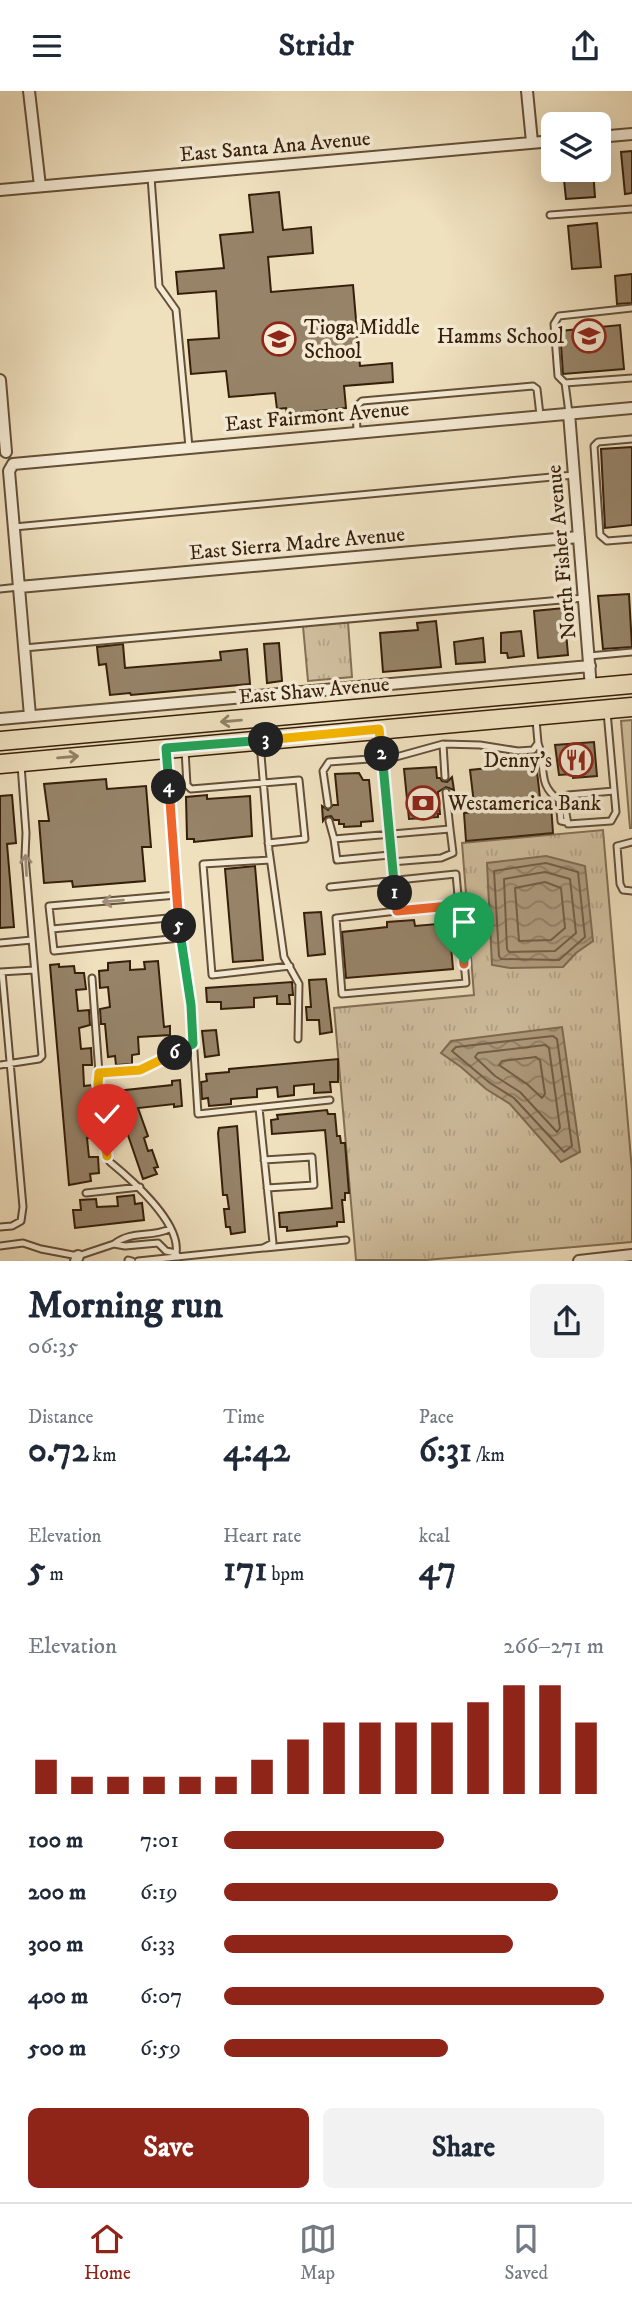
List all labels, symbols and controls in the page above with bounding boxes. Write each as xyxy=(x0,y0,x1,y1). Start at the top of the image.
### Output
text: Stridr xyxy=(278,26,354,66)
icon: menu xyxy=(28,27,66,65)
icon: share xyxy=(566,27,604,65)
map controls xyxy=(541,112,611,182)
button: layers xyxy=(541,112,611,182)
street label: East Santa Ana Avenue xyxy=(179,126,372,168)
place label: Tioga Middle School xyxy=(304,315,420,365)
school or university icon: Hamms School xyxy=(570,317,608,355)
school or university icon: Tioga Middle School xyxy=(260,320,298,358)
place label: Hamms School xyxy=(437,324,565,350)
street label: East Fairmont Avenue xyxy=(224,396,411,438)
street label: North Fisher Avenue xyxy=(541,463,583,640)
street label: East Sierra Madre Avenue xyxy=(188,522,406,566)
street label: East Shaw Avenue xyxy=(238,671,391,711)
one-way arrow xyxy=(220,715,242,728)
pin: 3 xyxy=(248,723,284,757)
text: 3 xyxy=(262,728,269,751)
pin: 2 xyxy=(364,737,400,771)
restaurant icon: Denny's xyxy=(557,741,595,779)
text: 2 xyxy=(377,742,386,765)
place label: Denny's xyxy=(484,748,552,774)
one-way arrow xyxy=(56,751,79,764)
pin: 4 xyxy=(152,769,186,805)
text: 4 xyxy=(163,775,174,798)
bank icon: Westamerica Bank xyxy=(404,784,442,822)
place label: Westamerica Bank xyxy=(447,791,602,817)
one-way arrow xyxy=(19,854,32,877)
pin: 1 xyxy=(378,875,412,911)
text: 1 xyxy=(391,881,398,904)
pin xyxy=(434,892,494,964)
one-way arrow xyxy=(102,894,125,907)
icon: arrive xyxy=(445,903,483,941)
pin: 5 xyxy=(162,909,196,943)
text: 5 xyxy=(174,914,183,937)
pin: 6 xyxy=(158,1035,192,1070)
text: 6 xyxy=(170,1041,179,1064)
pin xyxy=(77,1084,137,1156)
icon: check xyxy=(88,1095,126,1133)
text: Morning run xyxy=(28,1282,223,1330)
button: share xyxy=(530,1284,604,1358)
text: 06:35 xyxy=(28,1332,78,1361)
text: Distance xyxy=(28,1406,93,1429)
text: Time xyxy=(223,1406,265,1429)
text: Pace xyxy=(419,1406,454,1429)
text: 0.72 xyxy=(28,1429,89,1473)
text: 4:42 xyxy=(223,1429,290,1473)
text: 6:31 xyxy=(419,1429,472,1473)
text: km xyxy=(89,1444,116,1467)
text: /km xyxy=(472,1444,505,1467)
text: Elevation xyxy=(28,1525,102,1548)
text: Heart rate xyxy=(223,1525,301,1548)
text: kcal xyxy=(419,1525,450,1548)
text: 5 xyxy=(28,1548,45,1592)
text: 171 xyxy=(223,1548,267,1592)
text: 47 xyxy=(419,1548,456,1592)
text: m xyxy=(45,1563,64,1586)
text: bpm xyxy=(267,1563,304,1586)
text: Elevation xyxy=(28,1632,117,1661)
text: 266–271 m xyxy=(503,1632,604,1661)
text: 100 m xyxy=(28,1826,83,1855)
text: 7:01 xyxy=(140,1826,179,1855)
text: 200 m xyxy=(28,1878,86,1907)
text: 6:19 xyxy=(140,1878,178,1907)
text: 300 m xyxy=(28,1930,84,1959)
text: 6:33 xyxy=(140,1930,175,1959)
text: 400 m xyxy=(28,1982,88,2011)
text: 6:07 xyxy=(140,1982,182,2011)
text: 500 m xyxy=(28,2034,86,2063)
text: 6:59 xyxy=(140,2034,181,2063)
button: Save xyxy=(28,2108,309,2188)
button: Share xyxy=(323,2108,604,2188)
tab: Home xyxy=(84,2220,131,2285)
tab: Map xyxy=(299,2220,337,2285)
tab: Saved xyxy=(504,2220,548,2285)

